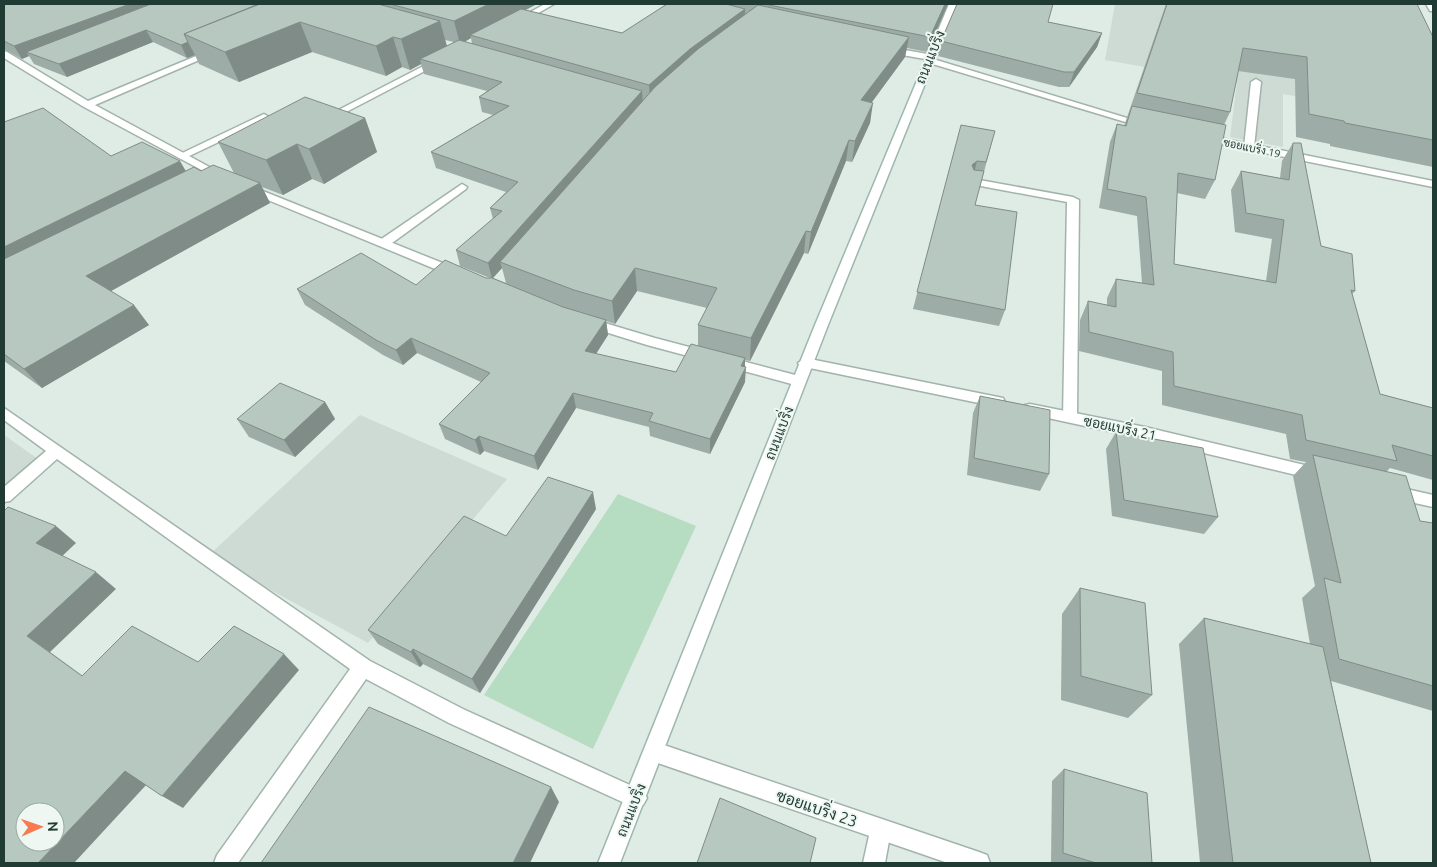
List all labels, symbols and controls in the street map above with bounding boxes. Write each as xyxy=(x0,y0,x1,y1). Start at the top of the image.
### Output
street label: ถนนแบริ่ง xyxy=(909,27,948,86)
street label: ซอยแบริ่ง 19 xyxy=(1222,132,1283,160)
street label: ถนนแบริ่ง xyxy=(758,403,797,462)
street label: ซอยแบริ่ง 21 xyxy=(1082,409,1159,444)
street label: ถนนแบริ่ง xyxy=(610,780,649,839)
street label: ซอยแบริ่ง 23 xyxy=(774,782,861,830)
north arrow xyxy=(15,802,65,852)
text: N xyxy=(45,821,61,832)

